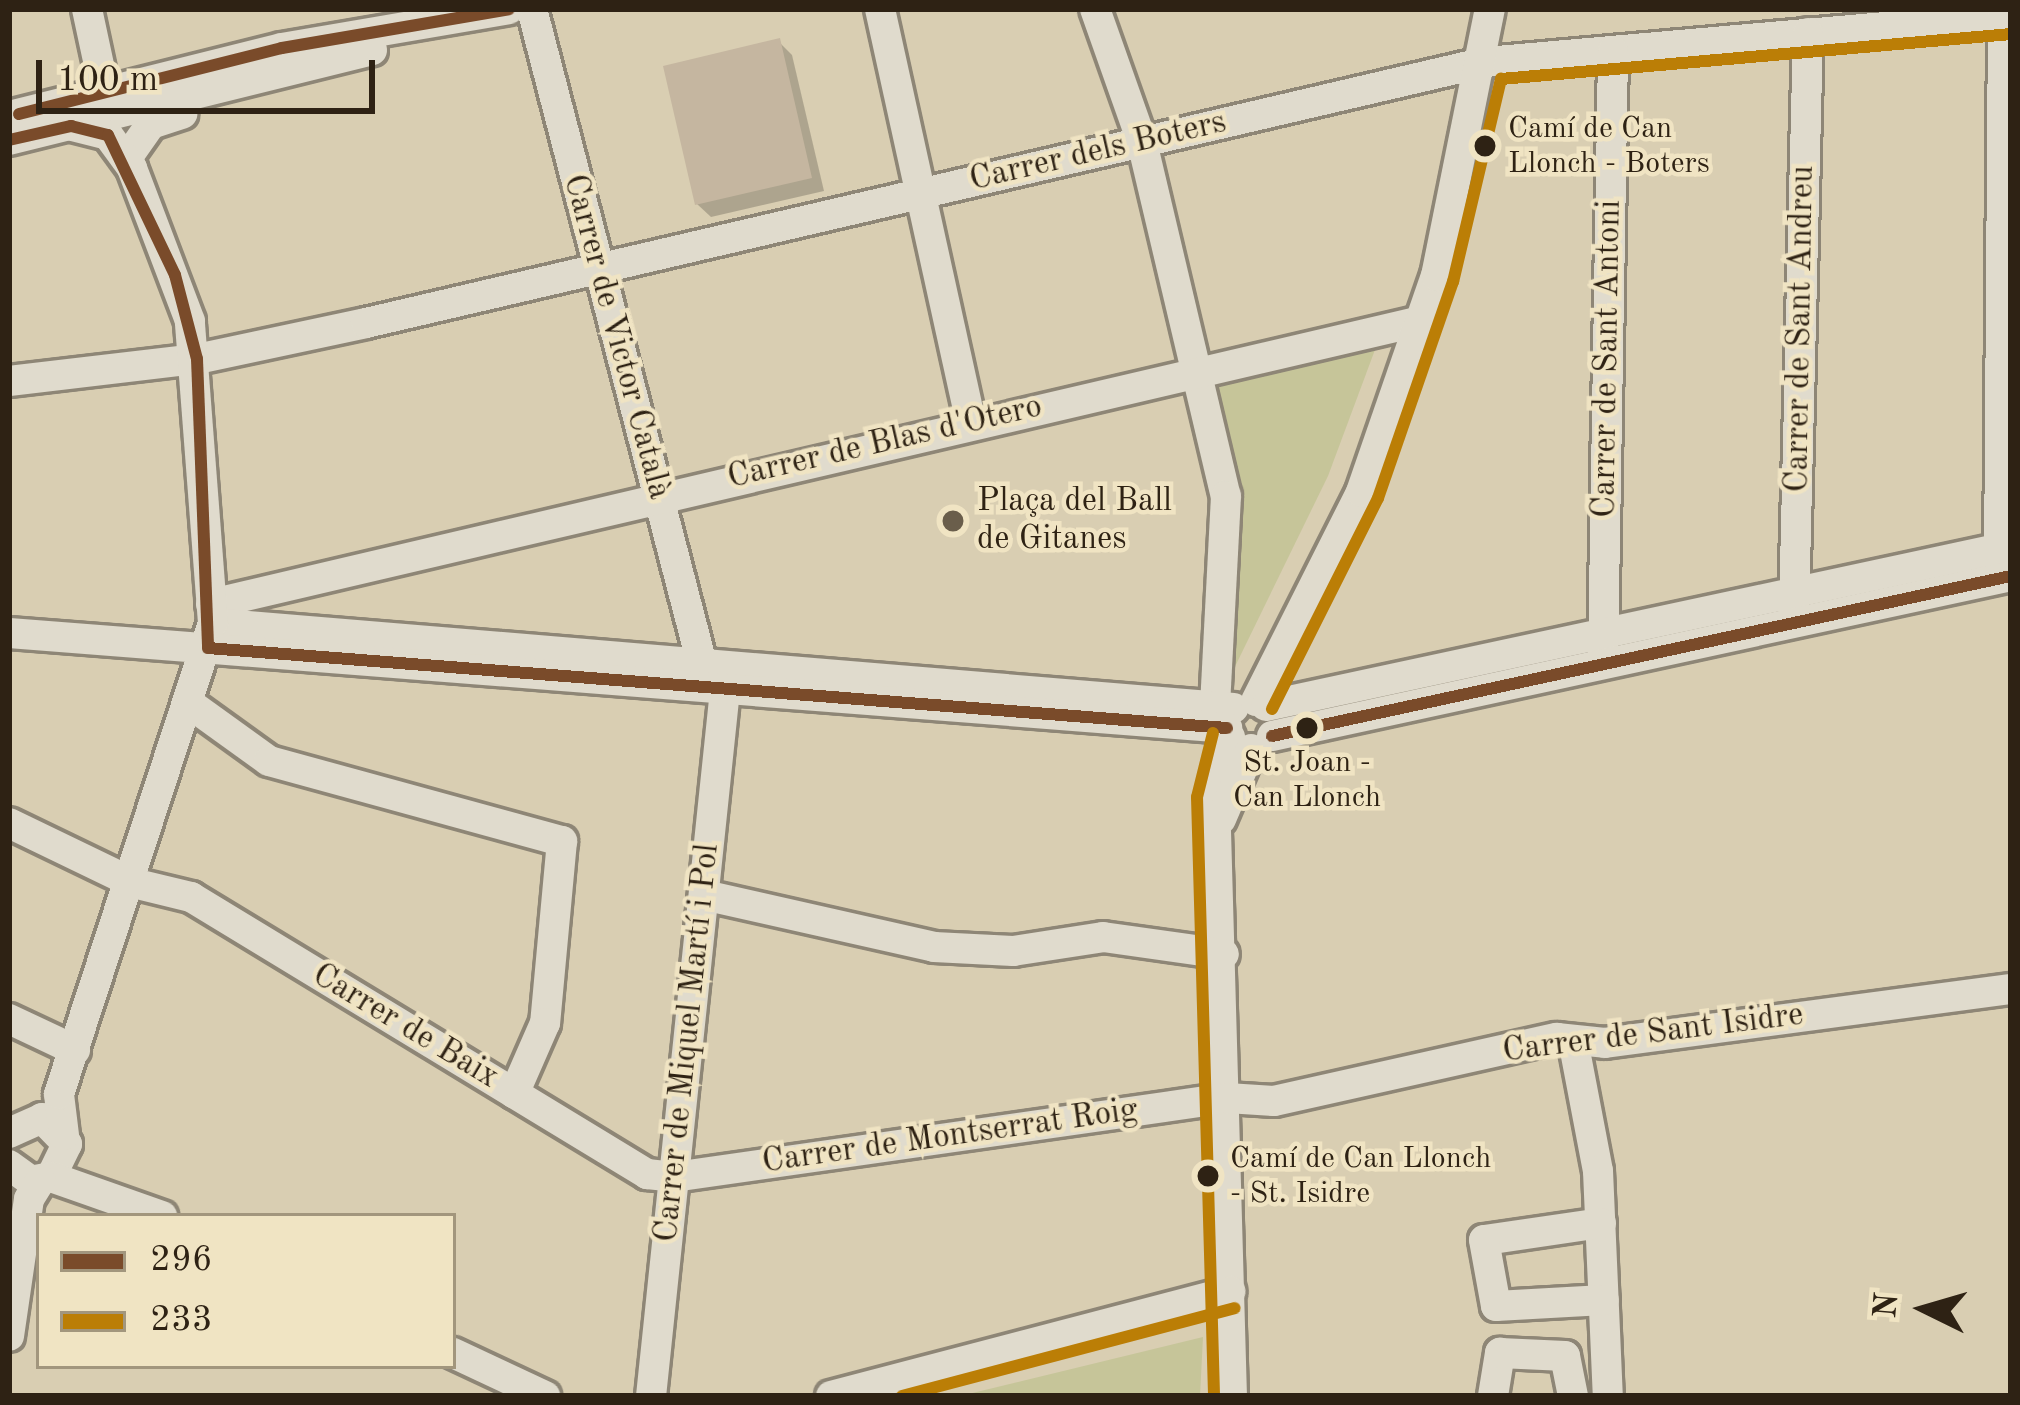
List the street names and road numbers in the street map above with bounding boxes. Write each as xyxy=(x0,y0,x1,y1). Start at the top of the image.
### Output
street label: Carrer dels Boters xyxy=(966,103,1230,201)
street label: Carrer de Sant Andreu xyxy=(1778,165,1824,493)
street label: Carrer de Victor Català xyxy=(554,170,678,504)
street label: Carrer de Sant Antoni xyxy=(1585,200,1631,518)
street label: Carrer de Blas d'Otero xyxy=(724,388,1046,498)
street label: Carrer de Miquel Martí i Pol xyxy=(647,842,729,1244)
street label: Carrer de Baix xyxy=(305,956,505,1098)
street label: Carrer de Sant Isidre xyxy=(1500,996,1806,1072)
street label: Carrer de Montserrat Roig xyxy=(760,1091,1140,1183)

